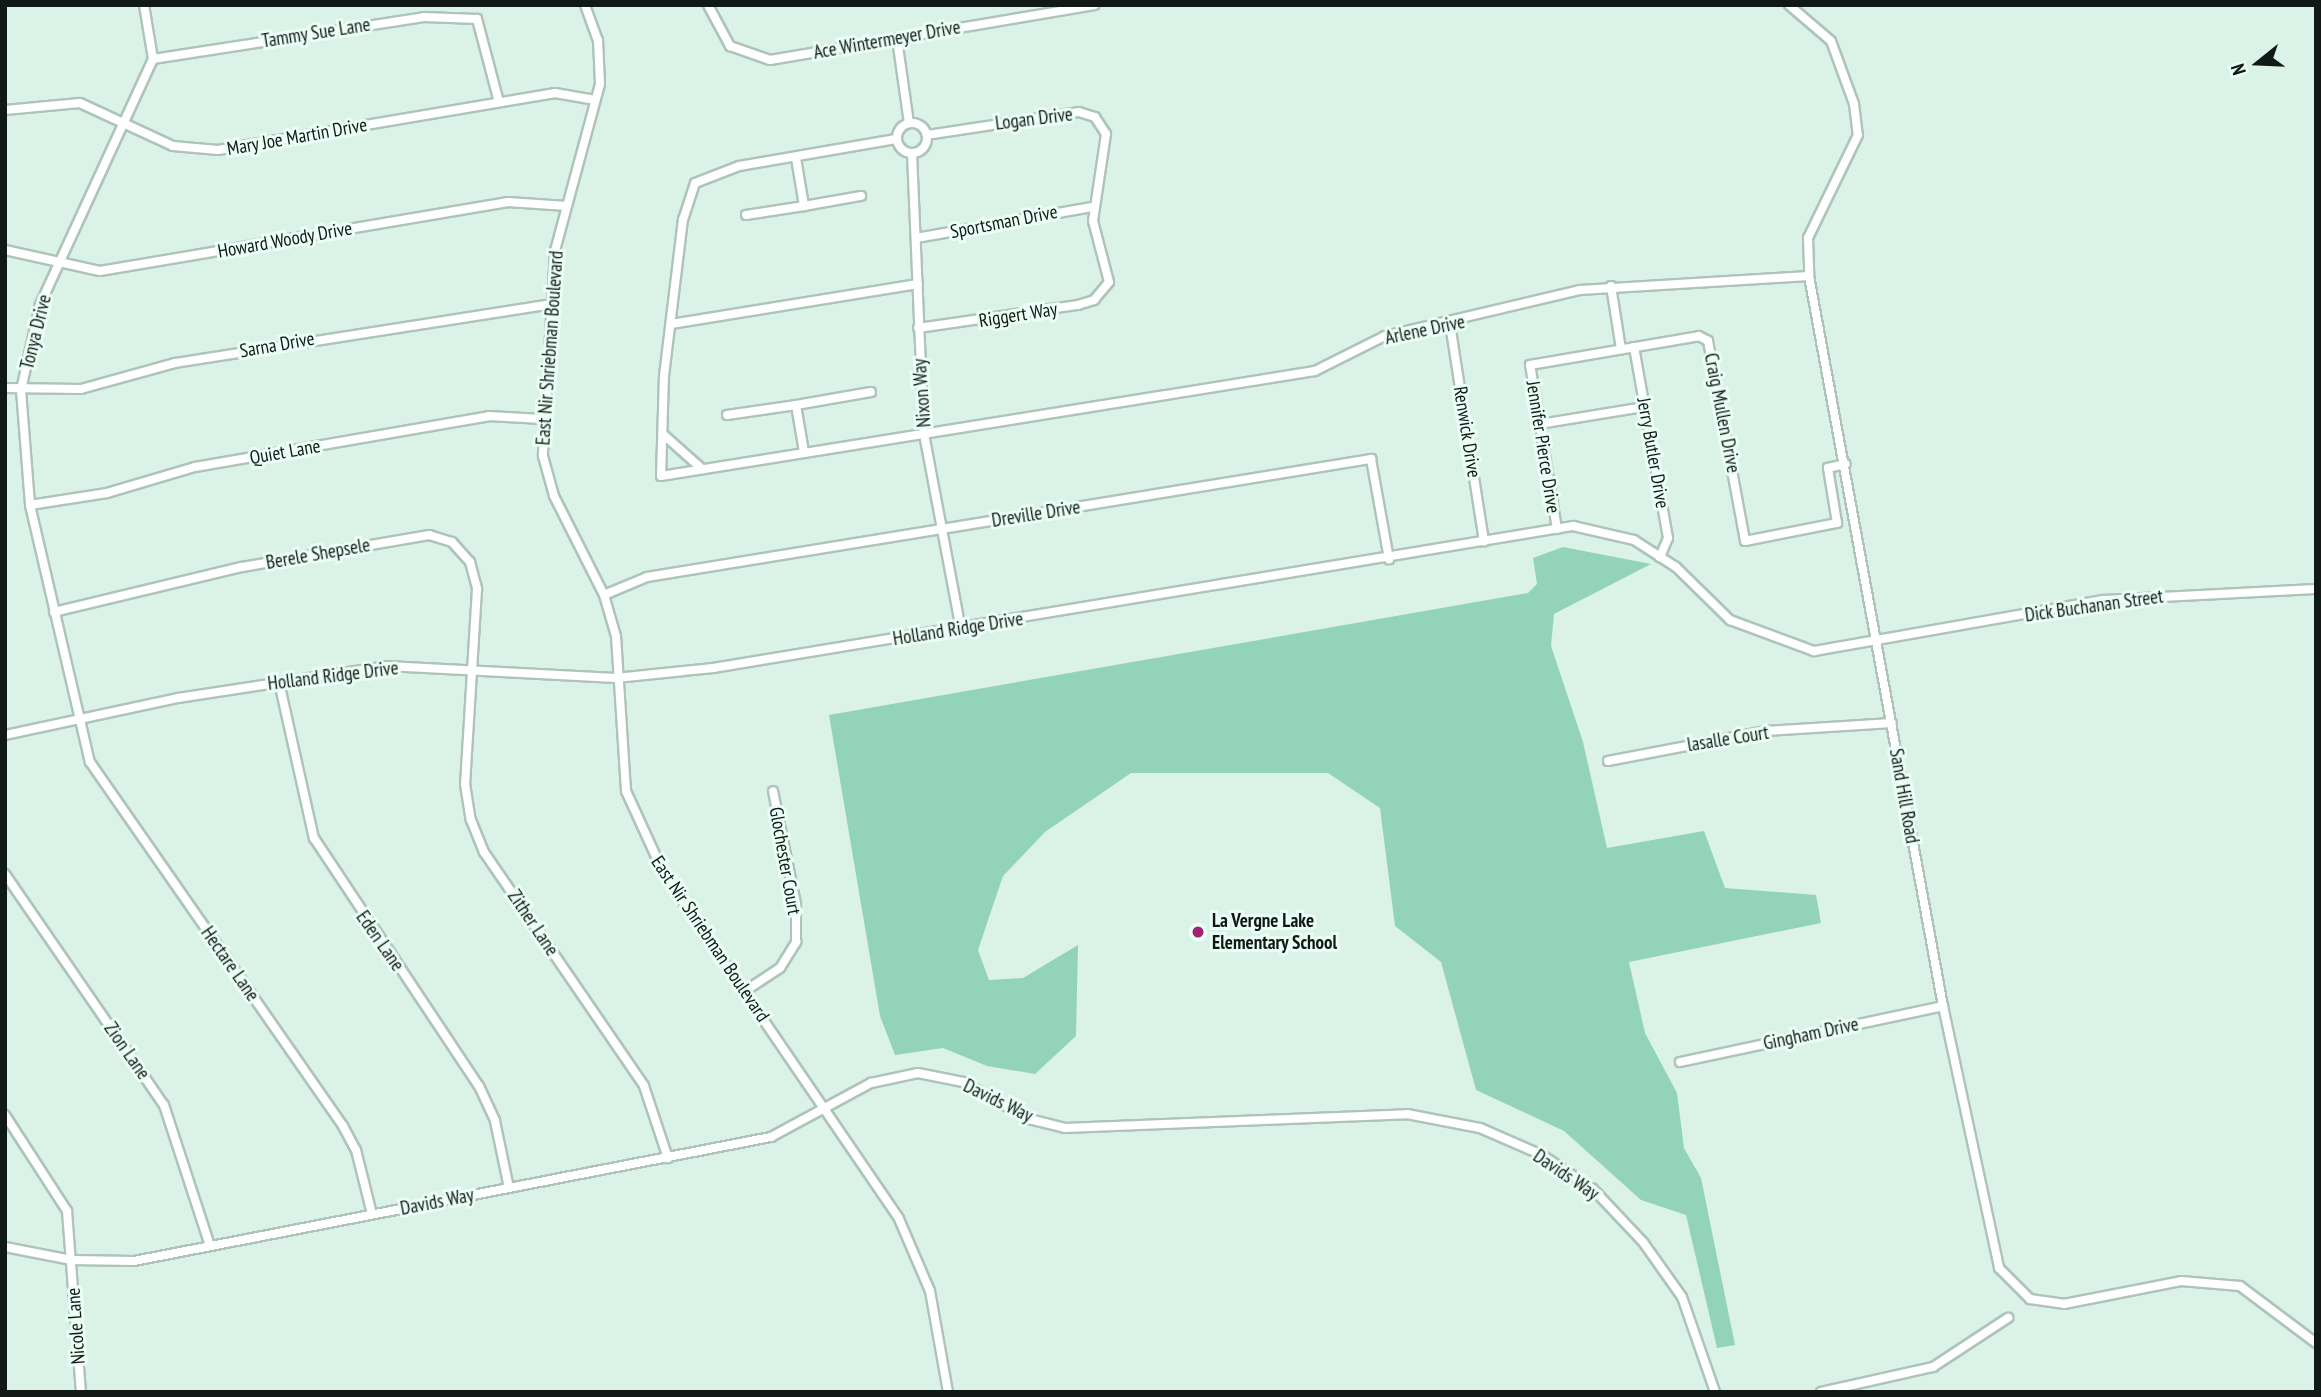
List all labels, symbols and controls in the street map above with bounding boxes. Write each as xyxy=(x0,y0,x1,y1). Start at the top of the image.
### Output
street label: Tammy Sue Lane xyxy=(260,13,372,53)
street label: Ace Wintermeyer Drive xyxy=(812,16,962,64)
north arrow xyxy=(2223,28,2293,98)
text: N xyxy=(2225,61,2251,78)
street label: Logan Drive xyxy=(994,103,1074,135)
street label: Mary Joe Martin Drive xyxy=(225,113,369,161)
street label: Sportsman Drive xyxy=(948,200,1060,244)
street label: Howard Woody Drive xyxy=(216,217,354,263)
street label: East Nir Shriebman Boulevard xyxy=(532,250,568,446)
street label: Tonya Drive xyxy=(16,292,56,372)
street label: Riggert Way xyxy=(977,298,1059,332)
street label: Arlene Drive xyxy=(1383,310,1467,350)
street label: Sarna Drive xyxy=(238,327,316,363)
street label: Craig Mullen Drive xyxy=(1699,351,1745,475)
street label: Nixon Way xyxy=(908,358,936,428)
street label: Jennifer Pierce Drive xyxy=(1521,379,1565,515)
street label: Renwick Drive xyxy=(1448,384,1486,480)
street label: Jerry Butler Drive xyxy=(1632,396,1674,510)
street label: Quiet Lane xyxy=(248,435,322,469)
street label: Dreville Drive xyxy=(990,496,1082,532)
street label: Berele Shepsele xyxy=(264,534,372,574)
street label: Dick Buchanan Street xyxy=(2023,585,2165,627)
street label: Holland Ridge Drive xyxy=(891,607,1025,651)
street label: Holland Ridge Drive xyxy=(266,657,400,695)
street label: lasalle Court xyxy=(1686,721,1770,757)
street label: Sand Hill Road xyxy=(1884,747,1924,845)
street label: Glochester Court xyxy=(764,805,806,917)
street label: East Nir Shriebman Boulevard xyxy=(646,852,774,1026)
street label: Zither Lane xyxy=(503,886,563,960)
street label: Eden Lane xyxy=(351,907,409,975)
place label: La Vergne Lake Elementary School xyxy=(1212,910,1338,954)
street label: Hectare Lane xyxy=(196,922,264,1006)
marker: La Vergne Lake Elementary School xyxy=(1190,924,1206,940)
street label: Gingham Drive xyxy=(1761,1013,1861,1055)
street label: Zion Lane xyxy=(99,1018,155,1084)
street label: Davids Way xyxy=(959,1074,1037,1128)
street label: Davids Way xyxy=(1529,1145,1603,1205)
street label: Davids Way xyxy=(398,1184,476,1220)
street label: Nicole Lane xyxy=(62,1287,90,1365)

